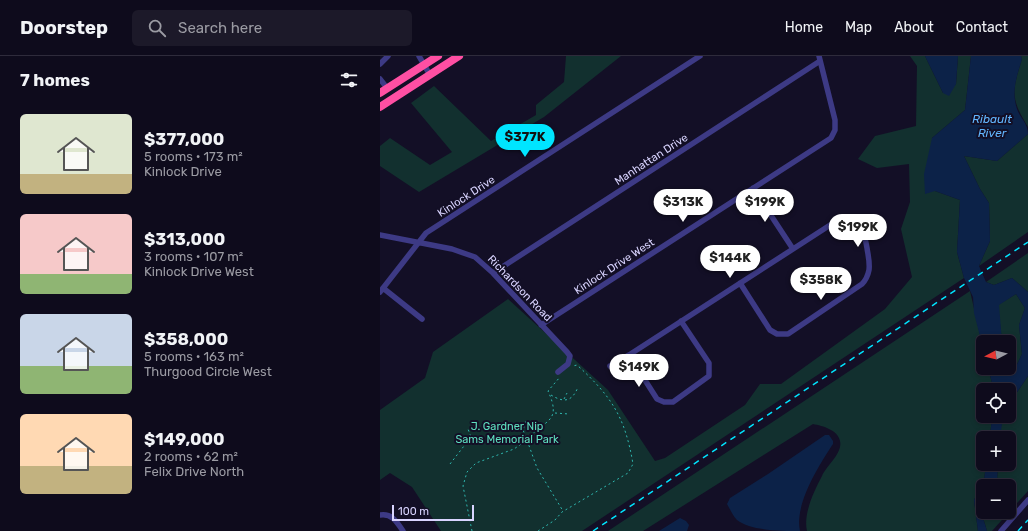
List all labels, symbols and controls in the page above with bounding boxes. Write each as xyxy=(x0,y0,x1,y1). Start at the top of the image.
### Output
search box xyxy=(132,10,412,46)
text: Doorstep xyxy=(20,16,108,39)
icon: search xyxy=(146,17,168,39)
text: Search here xyxy=(178,19,262,37)
text: Home xyxy=(785,19,823,36)
text: Map xyxy=(845,19,872,36)
text: About xyxy=(894,19,934,36)
text: Contact xyxy=(956,19,1008,36)
icon: filters xyxy=(338,69,360,91)
text: 7 homes xyxy=(20,70,90,90)
water label: Ribault River xyxy=(972,112,1012,140)
pin: $377K xyxy=(497,124,553,158)
text: $377,000 xyxy=(144,129,224,149)
text: $377K xyxy=(505,129,545,144)
icon: home xyxy=(52,130,100,178)
street label: Manhattan Drive xyxy=(612,131,690,188)
text: 5 rooms · 173 m² xyxy=(144,149,243,164)
text: Kinlock Drive xyxy=(144,164,222,179)
street label: Kinlock Drive xyxy=(435,173,497,220)
pin: $313K xyxy=(655,189,711,223)
pin: $199K xyxy=(737,189,793,223)
text: $313K xyxy=(663,194,703,209)
text: $199K xyxy=(745,194,785,209)
pin: $199K xyxy=(830,214,886,248)
text: $199K xyxy=(838,219,878,234)
text: $313,000 xyxy=(144,229,225,249)
icon: home xyxy=(52,230,100,278)
street label: Kinlock Drive West xyxy=(572,235,657,297)
pin: $144K xyxy=(702,245,758,279)
text: 3 rooms · 107 m² xyxy=(144,249,243,264)
text: $144K xyxy=(709,250,751,265)
street label: Richardson Road xyxy=(485,253,554,324)
text: Kinlock Drive West xyxy=(144,264,254,279)
pin: $358K xyxy=(793,267,849,301)
text: $358K xyxy=(799,272,843,287)
text: $358,000 xyxy=(144,329,228,349)
icon: home xyxy=(52,330,100,378)
north arrow xyxy=(976,335,1016,375)
map controls xyxy=(976,335,1016,519)
text: 5 rooms · 163 m² xyxy=(144,349,244,364)
pin: $149K xyxy=(611,354,667,388)
text: $149K xyxy=(619,359,659,374)
text: Thurgood Circle West xyxy=(144,364,272,379)
button: locate xyxy=(976,383,1016,423)
park label: J. Gardner Nip Sams Memorial Park xyxy=(455,420,559,446)
text: $149,000 xyxy=(144,429,225,449)
icon: home xyxy=(52,430,100,478)
button: + xyxy=(976,431,1016,471)
text: 2 rooms · 62 m² xyxy=(144,449,238,464)
text: Felix Drive North xyxy=(144,464,244,479)
button: − xyxy=(976,479,1016,519)
scale bar xyxy=(392,503,474,522)
text: 100 m xyxy=(398,505,429,518)

